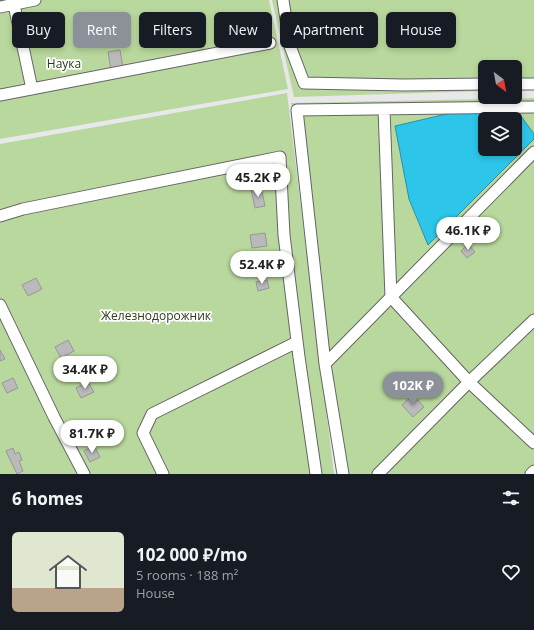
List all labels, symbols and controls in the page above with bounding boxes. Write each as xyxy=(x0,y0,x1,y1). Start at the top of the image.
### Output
chip: Buy xyxy=(12,12,65,48)
chip: Rent xyxy=(73,12,131,48)
chip: Filters xyxy=(139,12,206,48)
chip: New xyxy=(214,12,272,48)
chip: Apartment xyxy=(280,12,378,48)
chip: House xyxy=(386,12,456,48)
park label: Наука xyxy=(47,55,81,72)
north arrow xyxy=(478,60,522,104)
map controls xyxy=(478,60,522,156)
button: layers xyxy=(478,112,522,156)
pin: 45.2K ₽ xyxy=(221,164,295,198)
text: 45.2K ₽ xyxy=(235,168,281,186)
pin: 46.1K ₽ xyxy=(431,217,505,251)
text: 46.1K ₽ xyxy=(445,221,491,239)
pin: 52.4K ₽ xyxy=(225,251,299,285)
text: 52.4K ₽ xyxy=(239,255,285,273)
park label: Железнодорожник xyxy=(101,307,212,324)
pin: 34.4K ₽ xyxy=(48,356,122,390)
text: 34.4K ₽ xyxy=(62,360,108,378)
pin: 102K ₽ xyxy=(380,372,446,406)
text: 102K ₽ xyxy=(392,376,434,394)
pin: 81.7K ₽ xyxy=(55,420,129,454)
text: 81.7K ₽ xyxy=(69,424,115,442)
text: 6 homes xyxy=(12,487,83,510)
icon: filters xyxy=(500,487,522,509)
text: 102 000 ₽/mo xyxy=(136,543,247,566)
icon: home xyxy=(44,548,92,596)
icon: heart xyxy=(500,561,522,583)
text: 5 rooms · 188 m² xyxy=(136,566,238,584)
text: House xyxy=(136,584,175,602)

